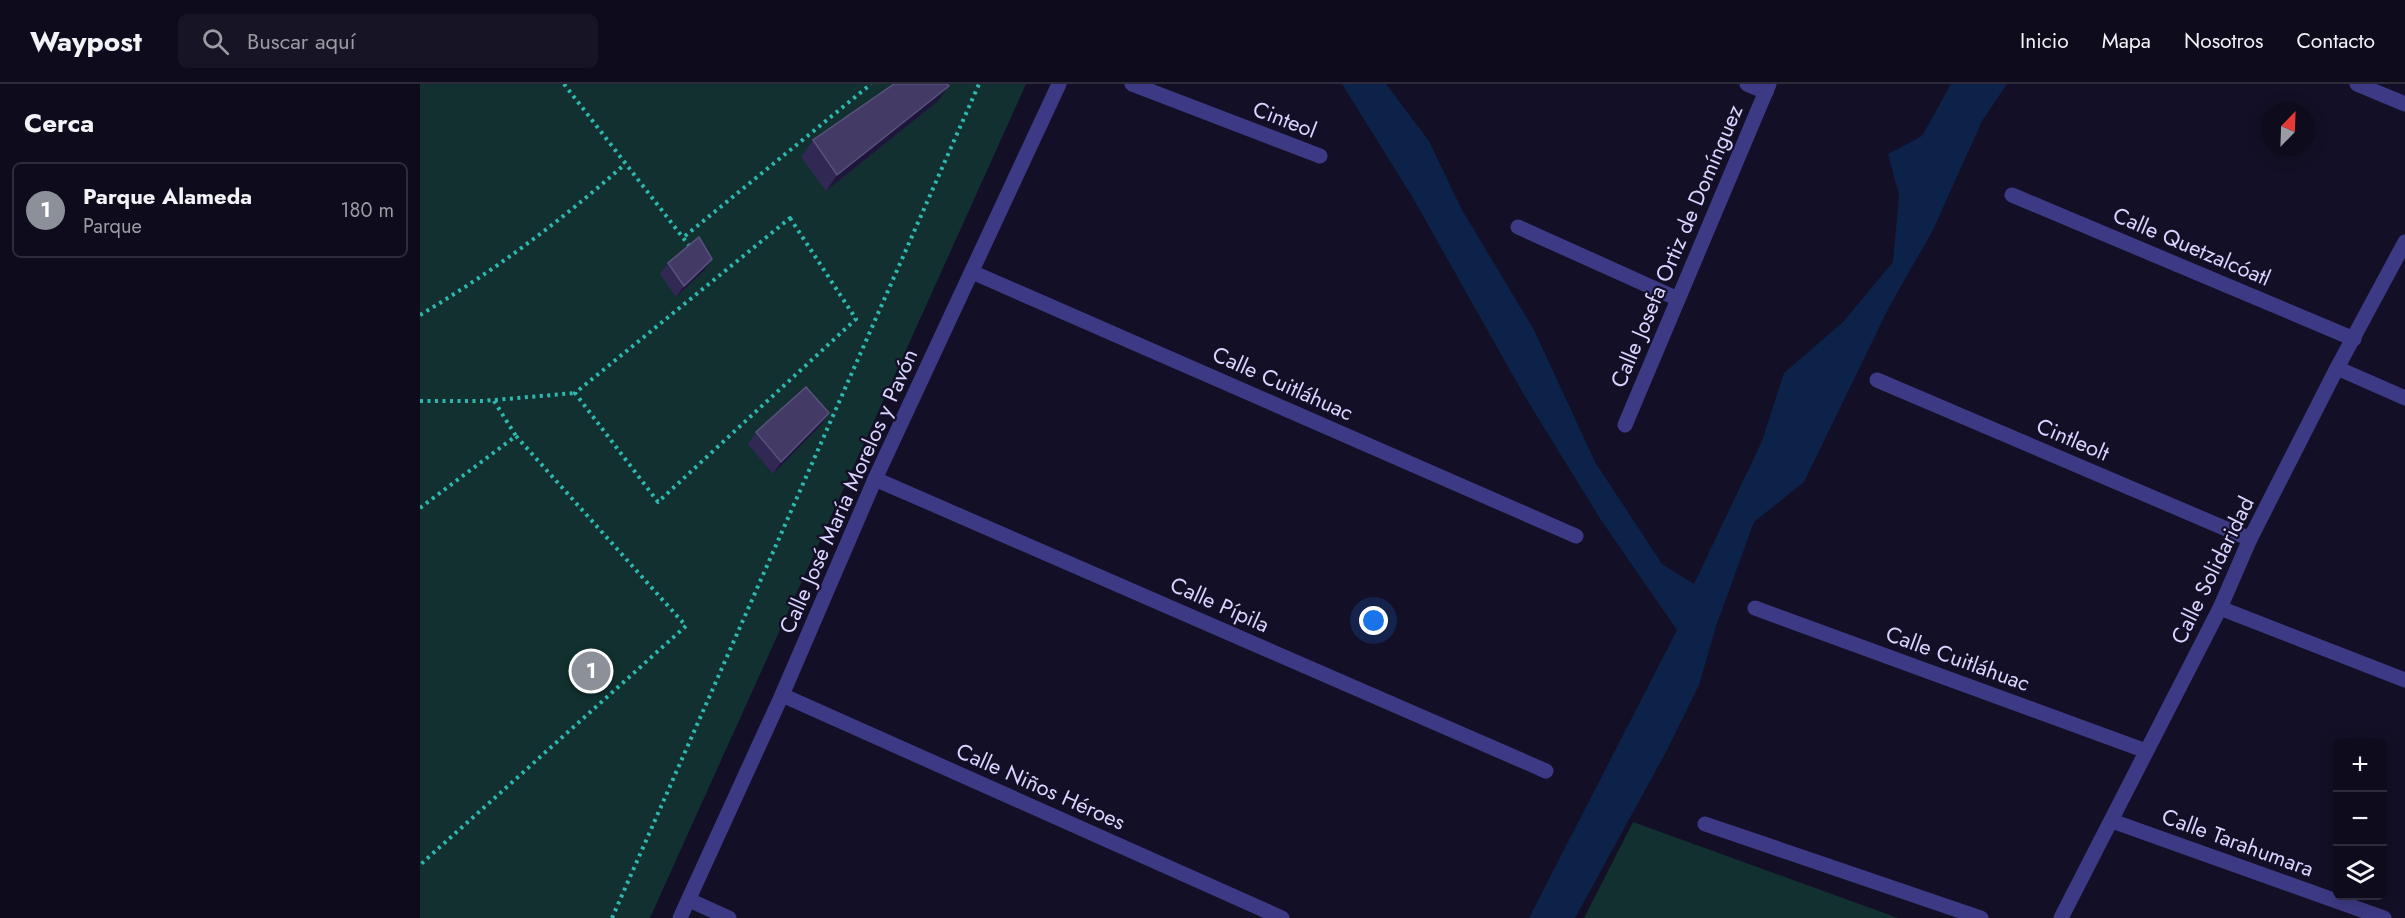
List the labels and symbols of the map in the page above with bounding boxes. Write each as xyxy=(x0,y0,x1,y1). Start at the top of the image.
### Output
street label: Cinteol xyxy=(1248,92,1322,146)
street label: Calle Josefa Ortiz de Domínguez xyxy=(1602,100,1750,392)
north arrow xyxy=(2261,102,2315,156)
street label: Calle Quetzalcóatl xyxy=(2108,198,2276,294)
street label: Calle Cuitláhuac xyxy=(1207,338,1359,428)
street label: Calle José María Morelos y Pavón xyxy=(771,344,925,638)
street label: Cintleolt xyxy=(2032,409,2115,469)
street label: Calle Solidaridad xyxy=(2162,491,2262,649)
street label: Calle Pípila xyxy=(1165,568,1275,640)
your location xyxy=(1359,606,1388,635)
street label: Calle Cuitláhuac xyxy=(1881,617,2035,699)
pin: 1 xyxy=(572,648,610,694)
street label: Calle Niños Héroes xyxy=(951,734,1131,838)
street label: Calle Tarahumara xyxy=(2158,800,2318,884)

